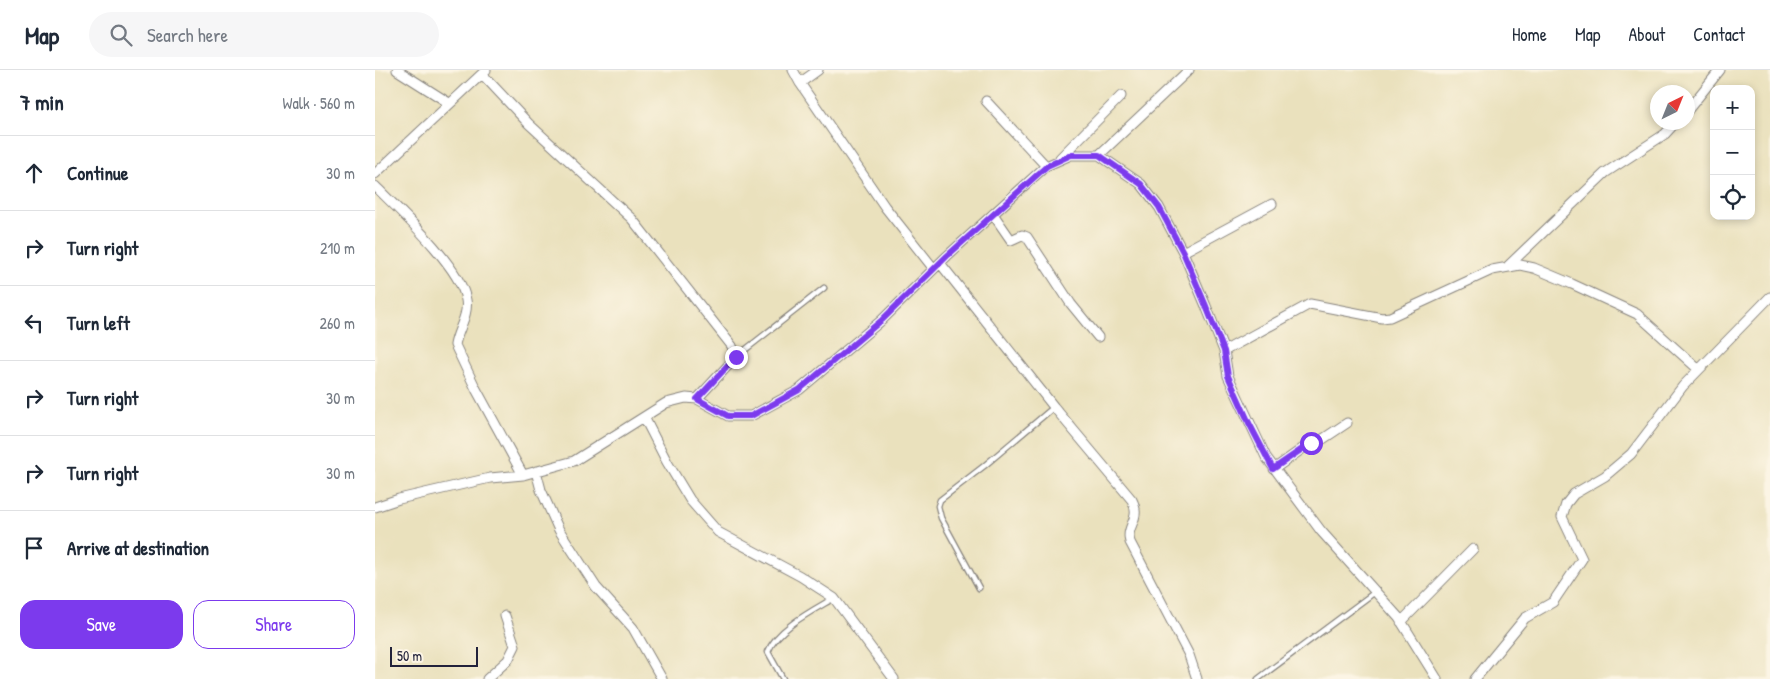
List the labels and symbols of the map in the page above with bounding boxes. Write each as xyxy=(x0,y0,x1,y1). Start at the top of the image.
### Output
north arrow xyxy=(1650,85,1695,130)
route end xyxy=(725,346,748,369)
route start xyxy=(1300,432,1323,455)
scale bar xyxy=(390,644,477,667)

